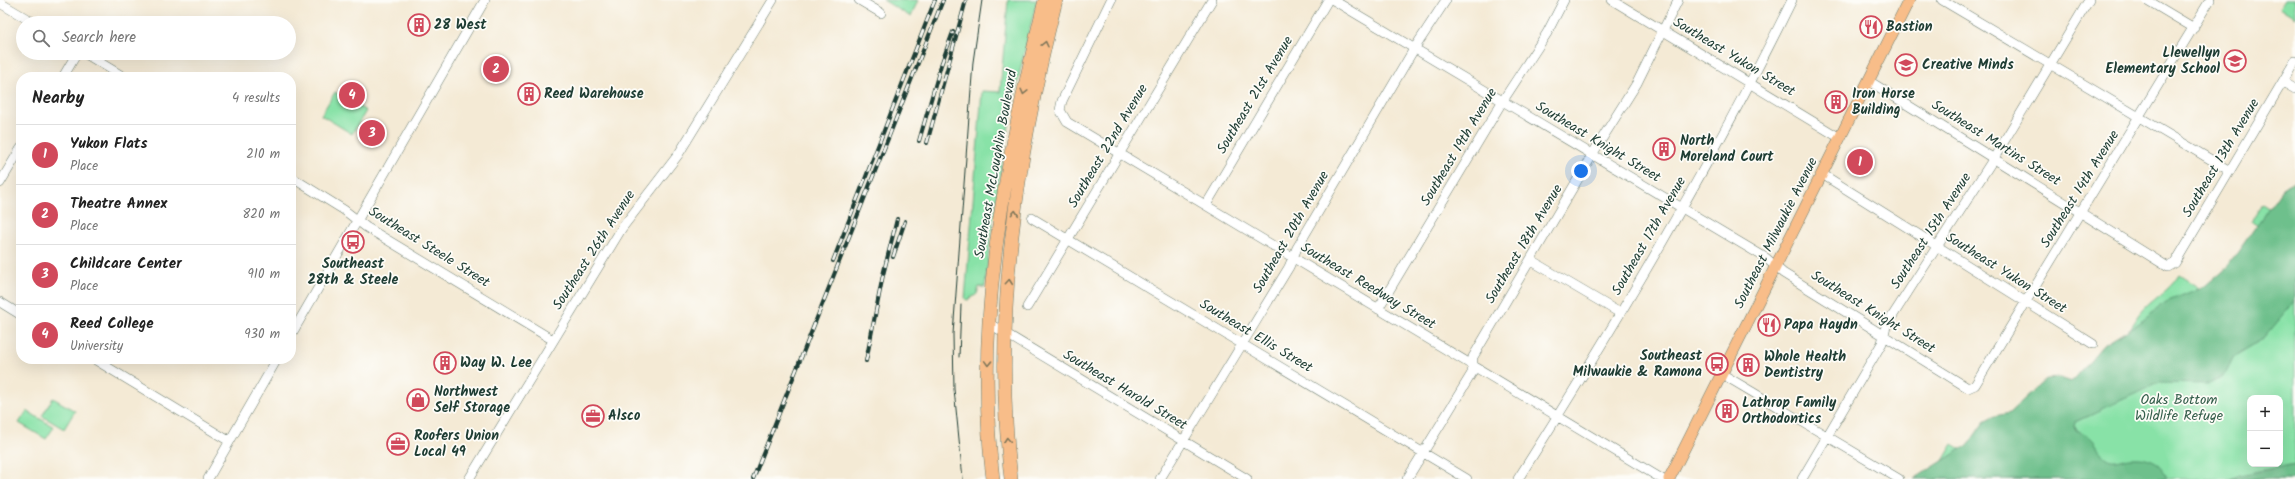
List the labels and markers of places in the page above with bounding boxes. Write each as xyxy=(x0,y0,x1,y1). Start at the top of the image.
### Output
building icon: 28 West xyxy=(406,12,432,38)
place label: 28 West xyxy=(434,14,487,36)
restaurant icon: Bastion xyxy=(1858,14,1884,40)
place label: Bastion xyxy=(1886,16,1933,38)
place label: Llewellyn Elementary School xyxy=(2106,42,2220,80)
school or university icon: Llewellyn Elementary School xyxy=(2222,48,2248,74)
school or university icon: Creative Minds xyxy=(1893,52,1919,78)
pin: 2 xyxy=(483,54,509,84)
place label: Creative Minds xyxy=(1922,54,2014,76)
pin: 4 xyxy=(339,80,365,110)
building icon: Reed Warehouse xyxy=(516,81,542,107)
place label: Reed Warehouse xyxy=(544,83,644,105)
place label: Iron Horse Building xyxy=(1852,83,1915,121)
building icon: Iron Horse Building xyxy=(1823,89,1849,115)
pin: 3 xyxy=(359,118,385,148)
place label: North Moreland Court xyxy=(1680,130,1774,168)
building icon: North Moreland Court xyxy=(1651,136,1677,162)
pin: 1 xyxy=(1847,147,1873,177)
bus stop icon: Southeast 28th & Steele xyxy=(340,229,366,255)
place label: Southeast 28th & Steele xyxy=(308,253,398,291)
restaurant icon: Papa Haydn xyxy=(1756,312,1782,338)
place label: Papa Haydn xyxy=(1784,314,1858,336)
place label: Southeast Milwaukie & Ramona xyxy=(1573,345,1703,383)
place label: Whole Health Dentistry xyxy=(1764,346,1846,384)
building icon: Way W. Lee xyxy=(432,350,458,376)
bus stop icon: Southeast Milwaukie & Ramona xyxy=(1704,351,1730,377)
place label: Way W. Lee xyxy=(460,352,532,374)
building icon: Whole Health Dentistry xyxy=(1735,352,1761,378)
place label: Northwest Self Storage xyxy=(434,381,510,419)
shop icon: Northwest Self Storage xyxy=(405,387,431,413)
place label: Lathrop Family Orthodontics xyxy=(1742,392,1837,430)
building icon: Lathrop Family Orthodontics xyxy=(1714,398,1740,424)
office icon: Alsco xyxy=(580,403,606,429)
place label: Alsco xyxy=(608,405,641,427)
place label: Roofers Union Local 49 xyxy=(414,425,499,463)
office icon: Roofers Union Local 49 xyxy=(385,431,411,457)

